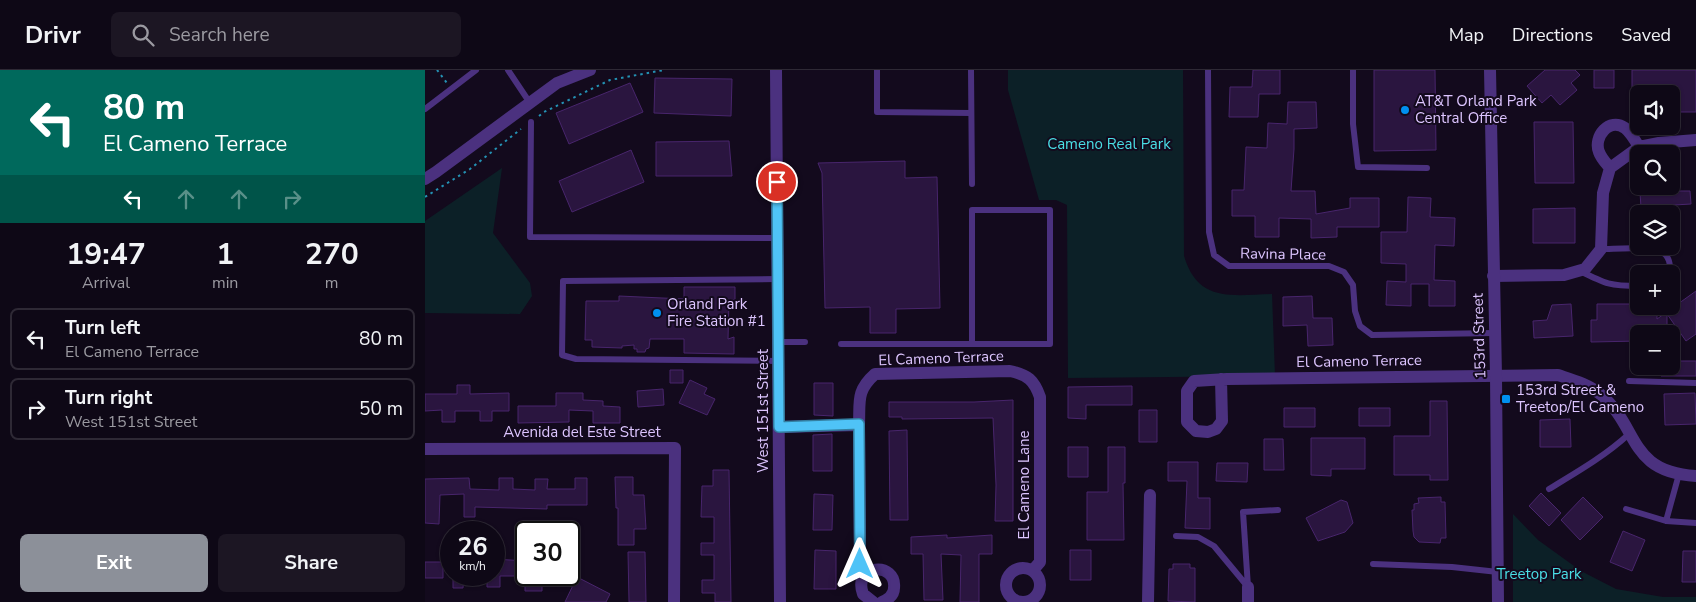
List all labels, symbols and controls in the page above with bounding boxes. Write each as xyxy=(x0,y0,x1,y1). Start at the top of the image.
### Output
search box xyxy=(111,12,461,57)
text: Drivr xyxy=(25,19,81,51)
icon: search xyxy=(129,21,157,49)
text: Search here xyxy=(169,22,270,48)
text: Map xyxy=(1449,23,1484,47)
text: Directions xyxy=(1512,23,1593,47)
text: Saved xyxy=(1621,23,1671,47)
text: 80 m xyxy=(103,84,185,131)
map controls xyxy=(1630,85,1680,375)
button: sound xyxy=(1630,85,1680,135)
icon: left xyxy=(20,90,85,155)
place label: AT&T Orland Park Central Office xyxy=(1415,91,1537,128)
marker: AT&T Orland Park Central Office xyxy=(1399,104,1411,116)
text: El Cameno Terrace xyxy=(103,129,287,159)
park label: Cameno Real Park xyxy=(1047,134,1171,154)
button: search xyxy=(1630,145,1680,195)
pin xyxy=(756,161,798,203)
icon: arrive xyxy=(763,168,791,196)
icon: left xyxy=(119,185,147,213)
icon: ahead xyxy=(172,185,200,213)
icon: ahead xyxy=(225,185,253,213)
icon: right xyxy=(278,185,306,213)
button: layers xyxy=(1630,205,1680,255)
text: 19:47 xyxy=(66,234,146,275)
text: 1 xyxy=(216,234,234,275)
text: 270 xyxy=(305,234,359,275)
street label: Ravina Place xyxy=(1240,243,1326,265)
button: + xyxy=(1630,265,1680,315)
text: Arrival xyxy=(82,272,130,294)
text: min xyxy=(212,272,238,294)
text: m xyxy=(325,272,339,294)
street label: 153rd Street xyxy=(1467,292,1490,379)
place label: Orland Park Fire Station #1 xyxy=(667,294,766,331)
marker: Orland Park Fire Station #1 xyxy=(651,307,663,319)
text: Turn left xyxy=(65,315,140,341)
icon: left xyxy=(22,325,50,353)
button: − xyxy=(1630,325,1680,375)
text: 80 m xyxy=(359,326,403,352)
text: El Cameno Terrace xyxy=(65,341,199,363)
street label: El Cameno Terrace xyxy=(878,346,1004,370)
street label: West 151st Street xyxy=(753,348,773,473)
street label: El Cameno Terrace xyxy=(1296,350,1422,372)
place label: 153rd Street & Treetop/El Cameno xyxy=(1516,380,1644,417)
text: Turn right xyxy=(65,385,152,411)
marker: 153rd Street & Treetop/El Cameno xyxy=(1500,393,1512,405)
icon: right xyxy=(22,395,50,423)
text: 50 m xyxy=(359,396,403,422)
text: West 151st Street xyxy=(65,411,197,433)
street label: Avenida del Este Street xyxy=(503,422,661,442)
street label: El Cameno Lane xyxy=(1014,431,1034,539)
speed limit sign: 30 xyxy=(515,521,580,586)
text: 26 xyxy=(457,530,488,564)
button: Exit xyxy=(20,534,208,592)
button: Share xyxy=(218,534,405,592)
position arrow xyxy=(833,537,885,589)
text: km/h xyxy=(459,558,486,574)
park label: Treetop Park xyxy=(1496,564,1582,584)

